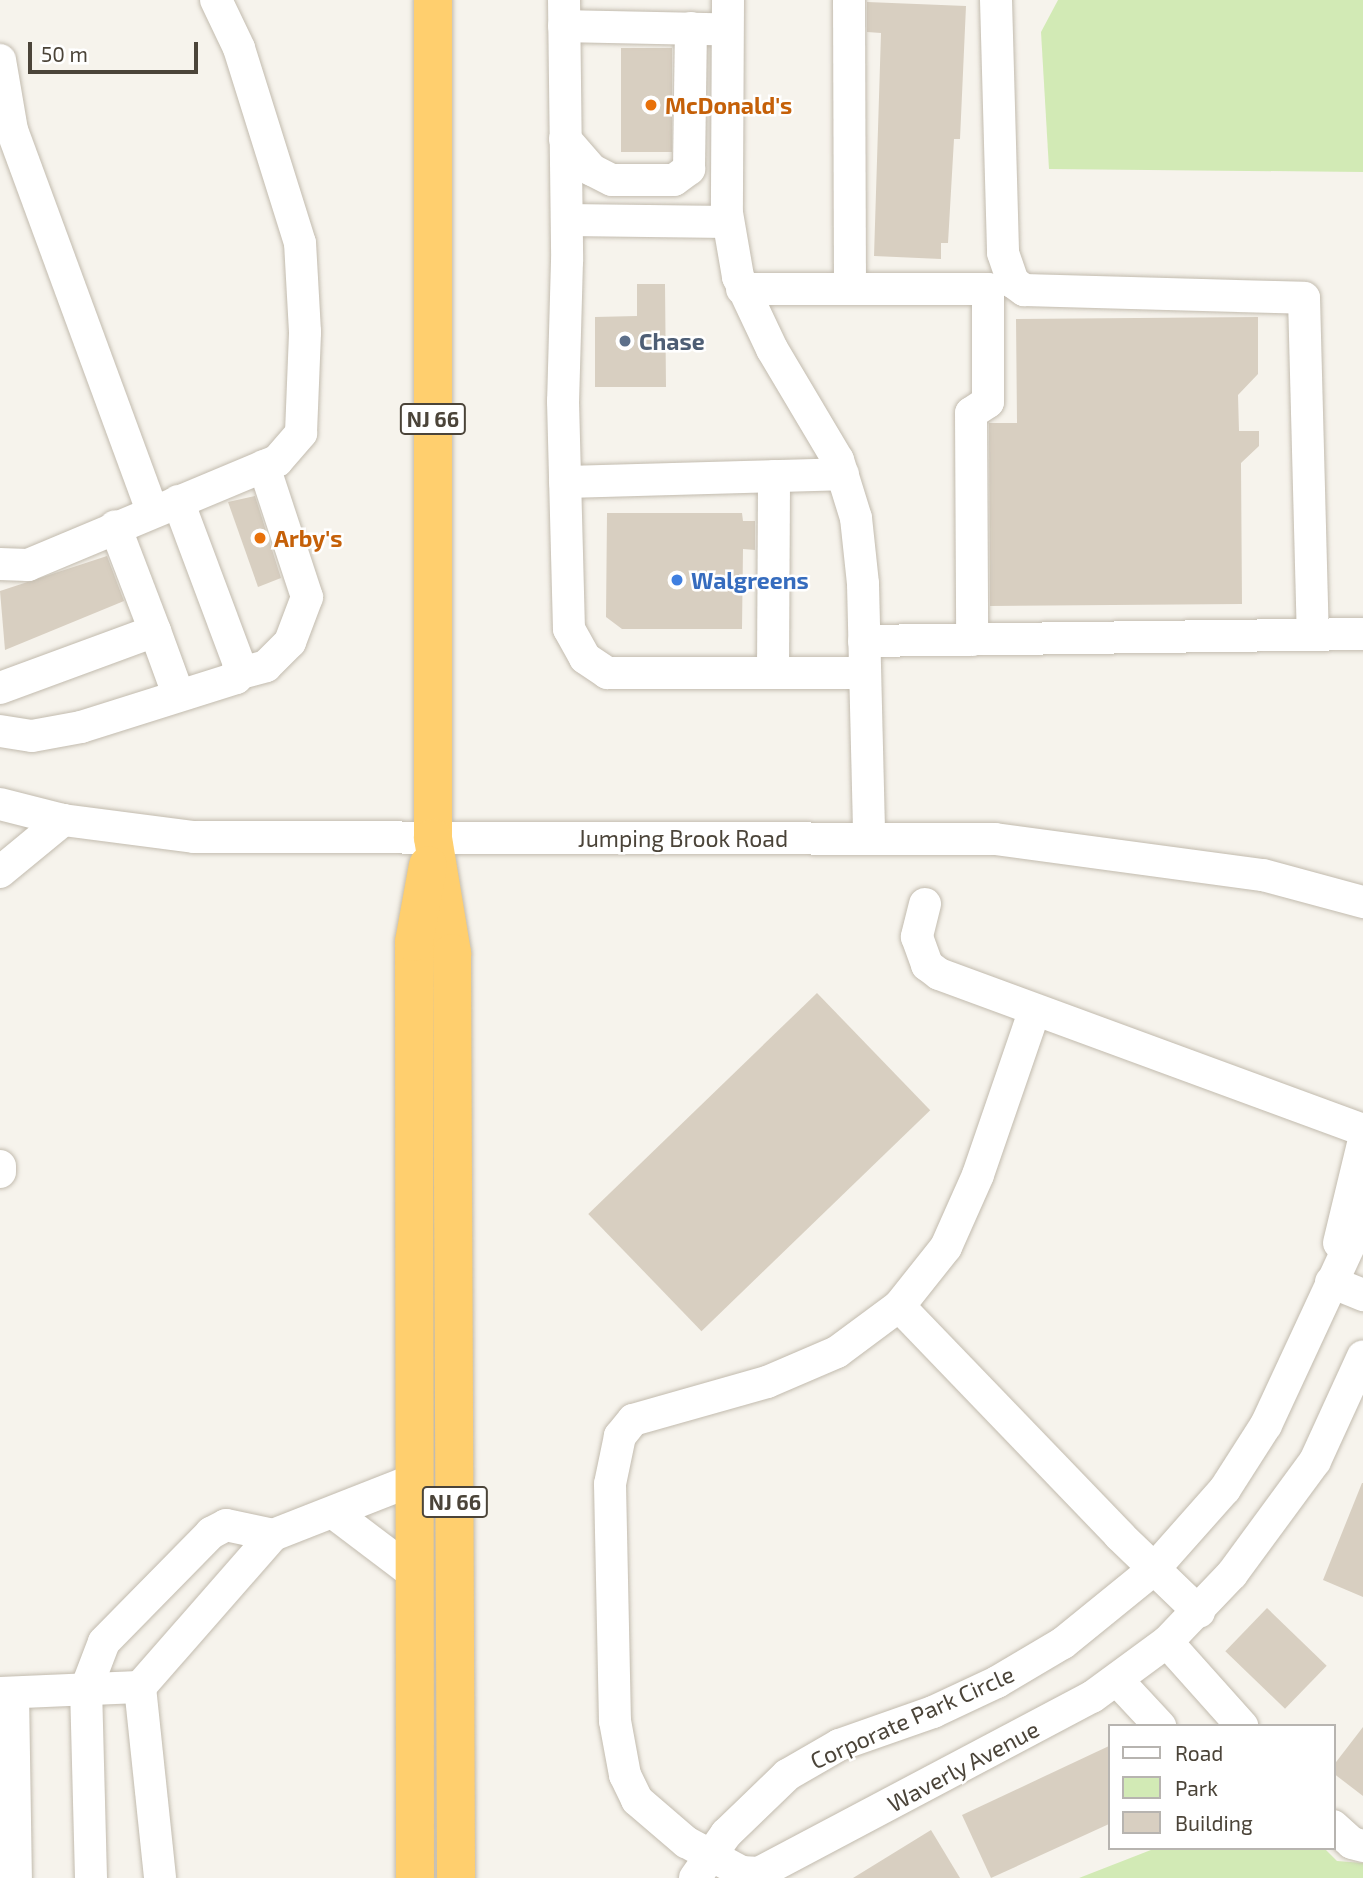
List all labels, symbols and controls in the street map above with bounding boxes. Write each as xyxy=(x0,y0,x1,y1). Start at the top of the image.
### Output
scale bar xyxy=(32,28,201,72)
text: 50 m xyxy=(41,41,88,66)
place label: McDonald's xyxy=(665,91,792,119)
marker: McDonald's xyxy=(643,97,659,113)
place label: Chase xyxy=(639,327,705,355)
marker: Chase xyxy=(617,333,633,349)
road number: NJ 66 xyxy=(400,402,466,436)
place label: Arby's xyxy=(274,524,342,552)
marker: Arby's xyxy=(252,530,268,546)
place label: Walgreens xyxy=(691,566,809,594)
marker: Walgreens xyxy=(669,572,685,588)
street label: Jumping Brook Road xyxy=(578,824,788,852)
road number: NJ 66 xyxy=(422,1484,488,1520)
street label: Corporate Park Circle xyxy=(806,1660,1018,1774)
street label: Waverly Avenue xyxy=(882,1714,1044,1818)
legend xyxy=(1108,1724,1335,1850)
text: Road xyxy=(1175,1740,1223,1765)
text: Park xyxy=(1175,1775,1218,1800)
text: Building xyxy=(1175,1810,1253,1835)

